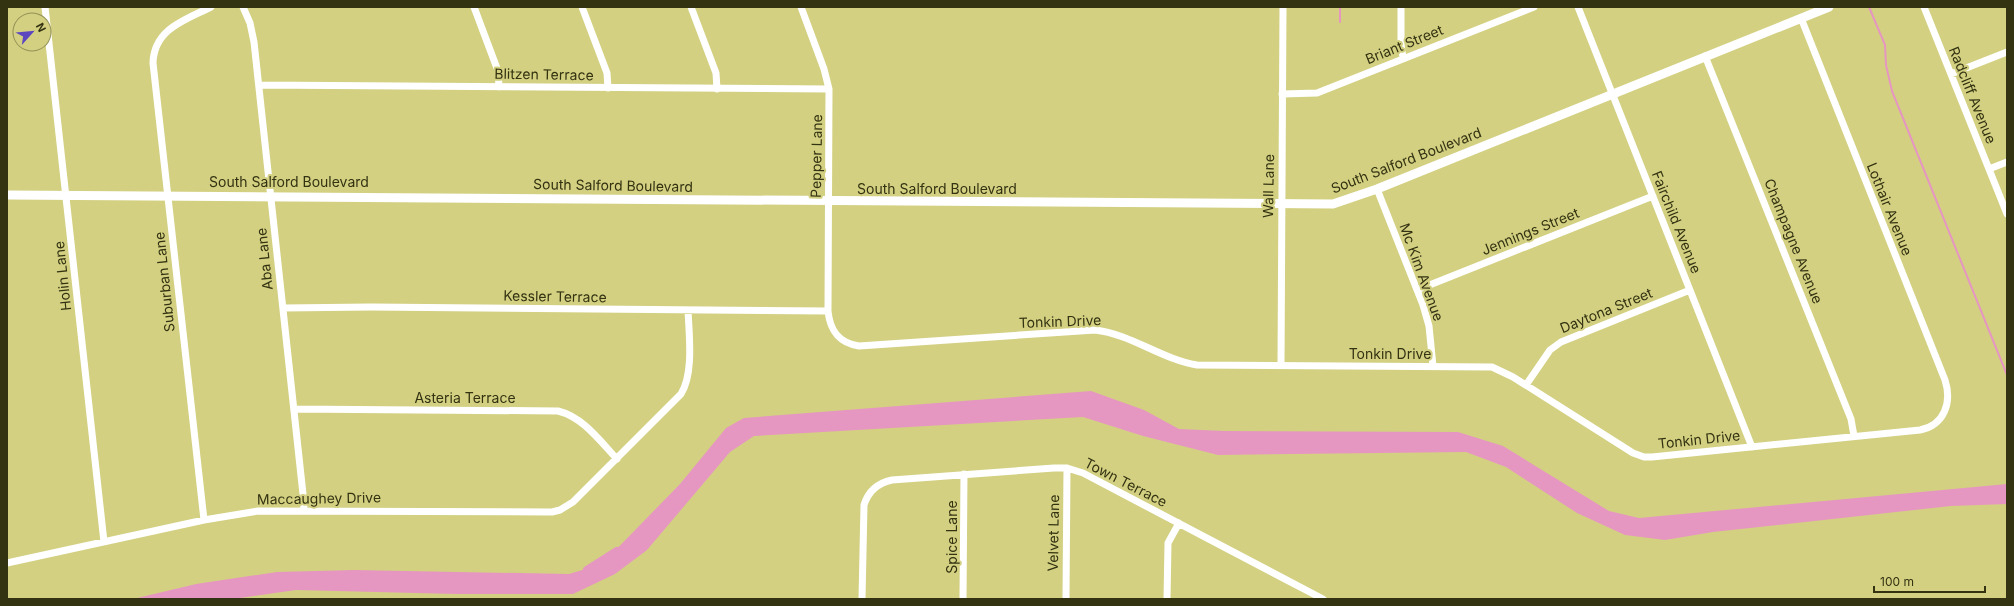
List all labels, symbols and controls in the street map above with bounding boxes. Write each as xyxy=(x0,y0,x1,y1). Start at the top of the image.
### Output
north arrow xyxy=(12,12,52,52)
text: N xyxy=(33,21,49,34)
street label: Briant Street xyxy=(1363,21,1446,67)
street label: Radcliff Avenue xyxy=(1946,44,2000,146)
street label: Blitzen Terrace xyxy=(494,65,594,83)
street label: Pepper Lane xyxy=(807,114,825,198)
street label: South Salford Boulevard xyxy=(1328,123,1484,197)
street label: Wall Lane xyxy=(1259,154,1277,218)
street label: Lothair Avenue xyxy=(1864,160,1916,258)
street label: Fairchild Avenue xyxy=(1649,168,1705,276)
street label: South Salford Boulevard xyxy=(209,173,369,190)
street label: South Salford Boulevard xyxy=(533,175,693,195)
street label: Champagne Avenue xyxy=(1761,176,1827,306)
street label: South Salford Boulevard xyxy=(857,180,1017,197)
street label: Jennings Street xyxy=(1479,204,1582,258)
street label: Mc Kim Avenue xyxy=(1396,221,1448,323)
street label: Aba Lane xyxy=(252,227,276,291)
street label: Suburban Lane xyxy=(150,231,178,333)
street label: Holin Lane xyxy=(50,240,74,312)
street label: Daytona Street xyxy=(1557,284,1655,336)
street label: Kessler Terrace xyxy=(503,287,607,305)
street label: Tonkin Drive xyxy=(1018,311,1102,331)
street label: Tonkin Drive xyxy=(1349,345,1431,362)
street label: Asteria Terrace xyxy=(414,389,516,406)
street label: Tonkin Drive xyxy=(1657,426,1741,452)
street label: Town Terrace xyxy=(1082,454,1170,510)
street label: Maccaughey Drive xyxy=(257,488,381,508)
street label: Velvet Lane xyxy=(1044,494,1062,572)
street label: Spice Lane xyxy=(943,500,960,574)
scale bar xyxy=(1874,568,1985,594)
text: 100 m xyxy=(1880,574,1914,589)

